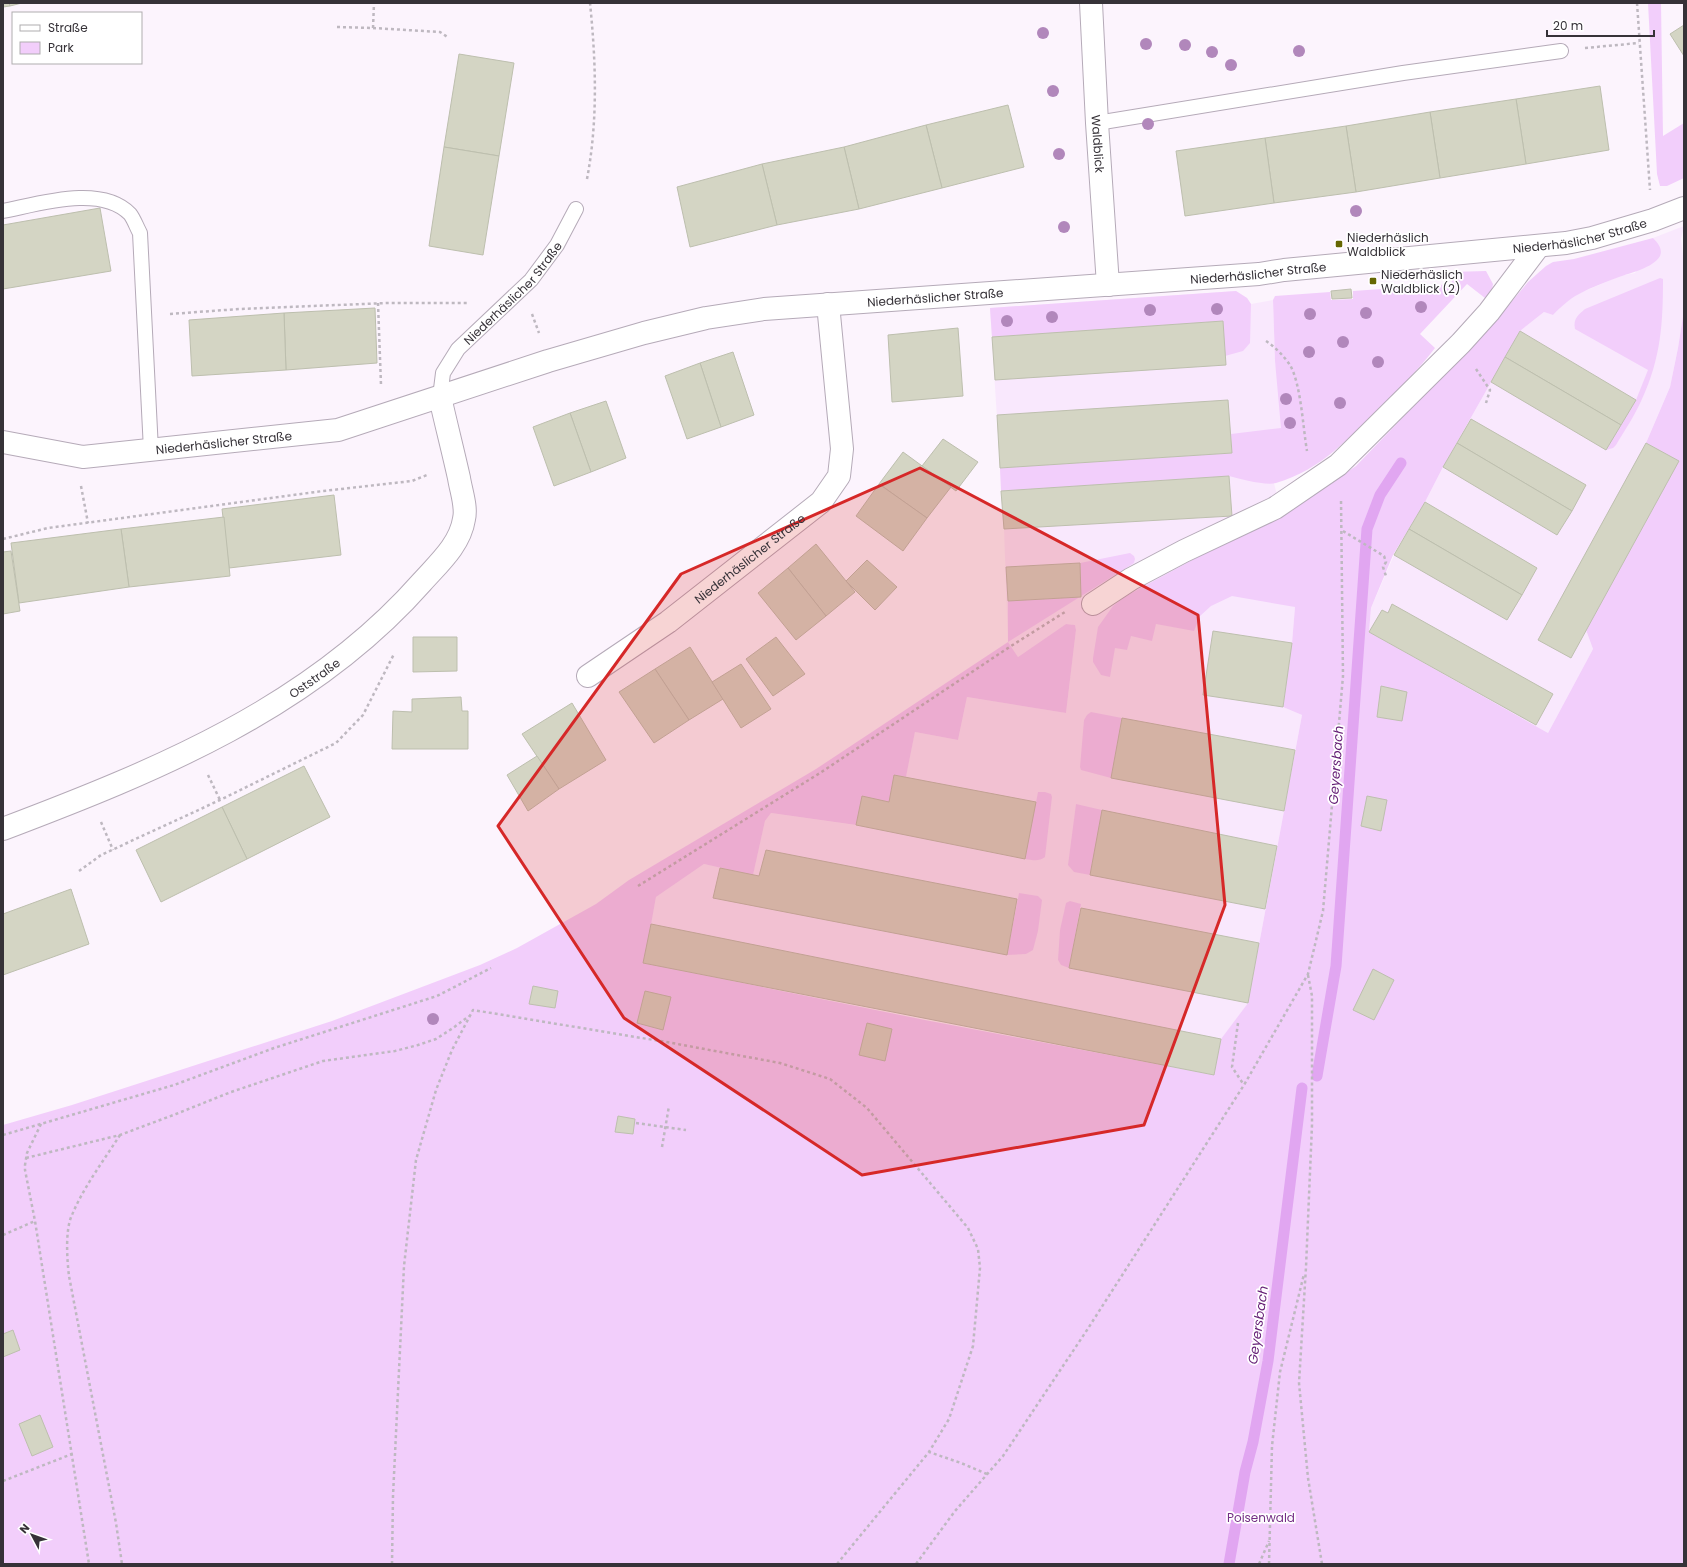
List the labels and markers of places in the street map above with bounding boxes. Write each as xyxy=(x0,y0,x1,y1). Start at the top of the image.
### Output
place label: Niederhäslich Waldblick xyxy=(1347,229,1429,260)
marker: Niederhäslich Waldblick xyxy=(1334,239,1344,249)
place label: Niederhäslich Waldblick (2) xyxy=(1381,266,1463,297)
marker: Niederhäslich Waldblick (2) xyxy=(1368,276,1378,286)

